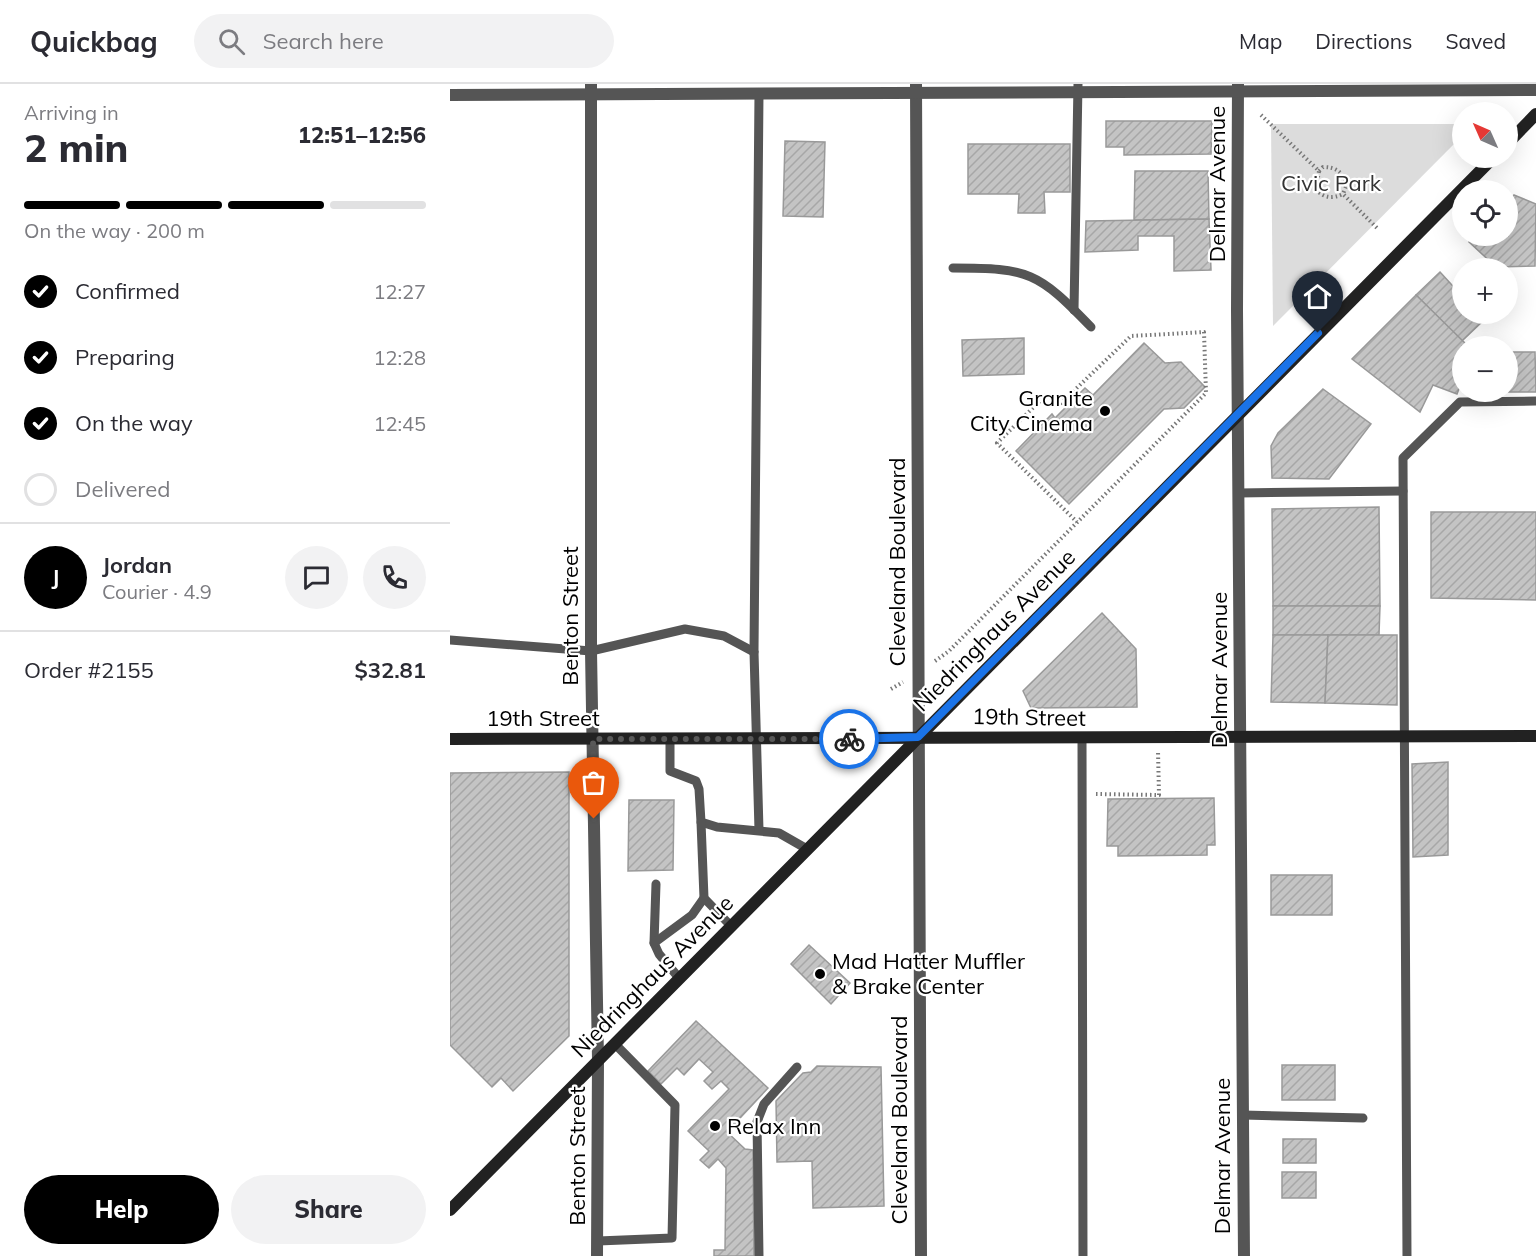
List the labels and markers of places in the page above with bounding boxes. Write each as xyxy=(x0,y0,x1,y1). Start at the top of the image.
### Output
pin xyxy=(1292,271,1343,333)
place label: Granite City Cinema xyxy=(970,384,1093,437)
marker: Granite City Cinema xyxy=(1098,404,1112,418)
pin xyxy=(568,757,619,819)
place label: Mad Hatter Muffler & Brake Center xyxy=(832,947,1025,1000)
marker: Mad Hatter Muffler & Brake Center xyxy=(813,967,827,981)
place label: Relax Inn xyxy=(727,1112,821,1140)
marker: Relax Inn xyxy=(708,1119,722,1133)

